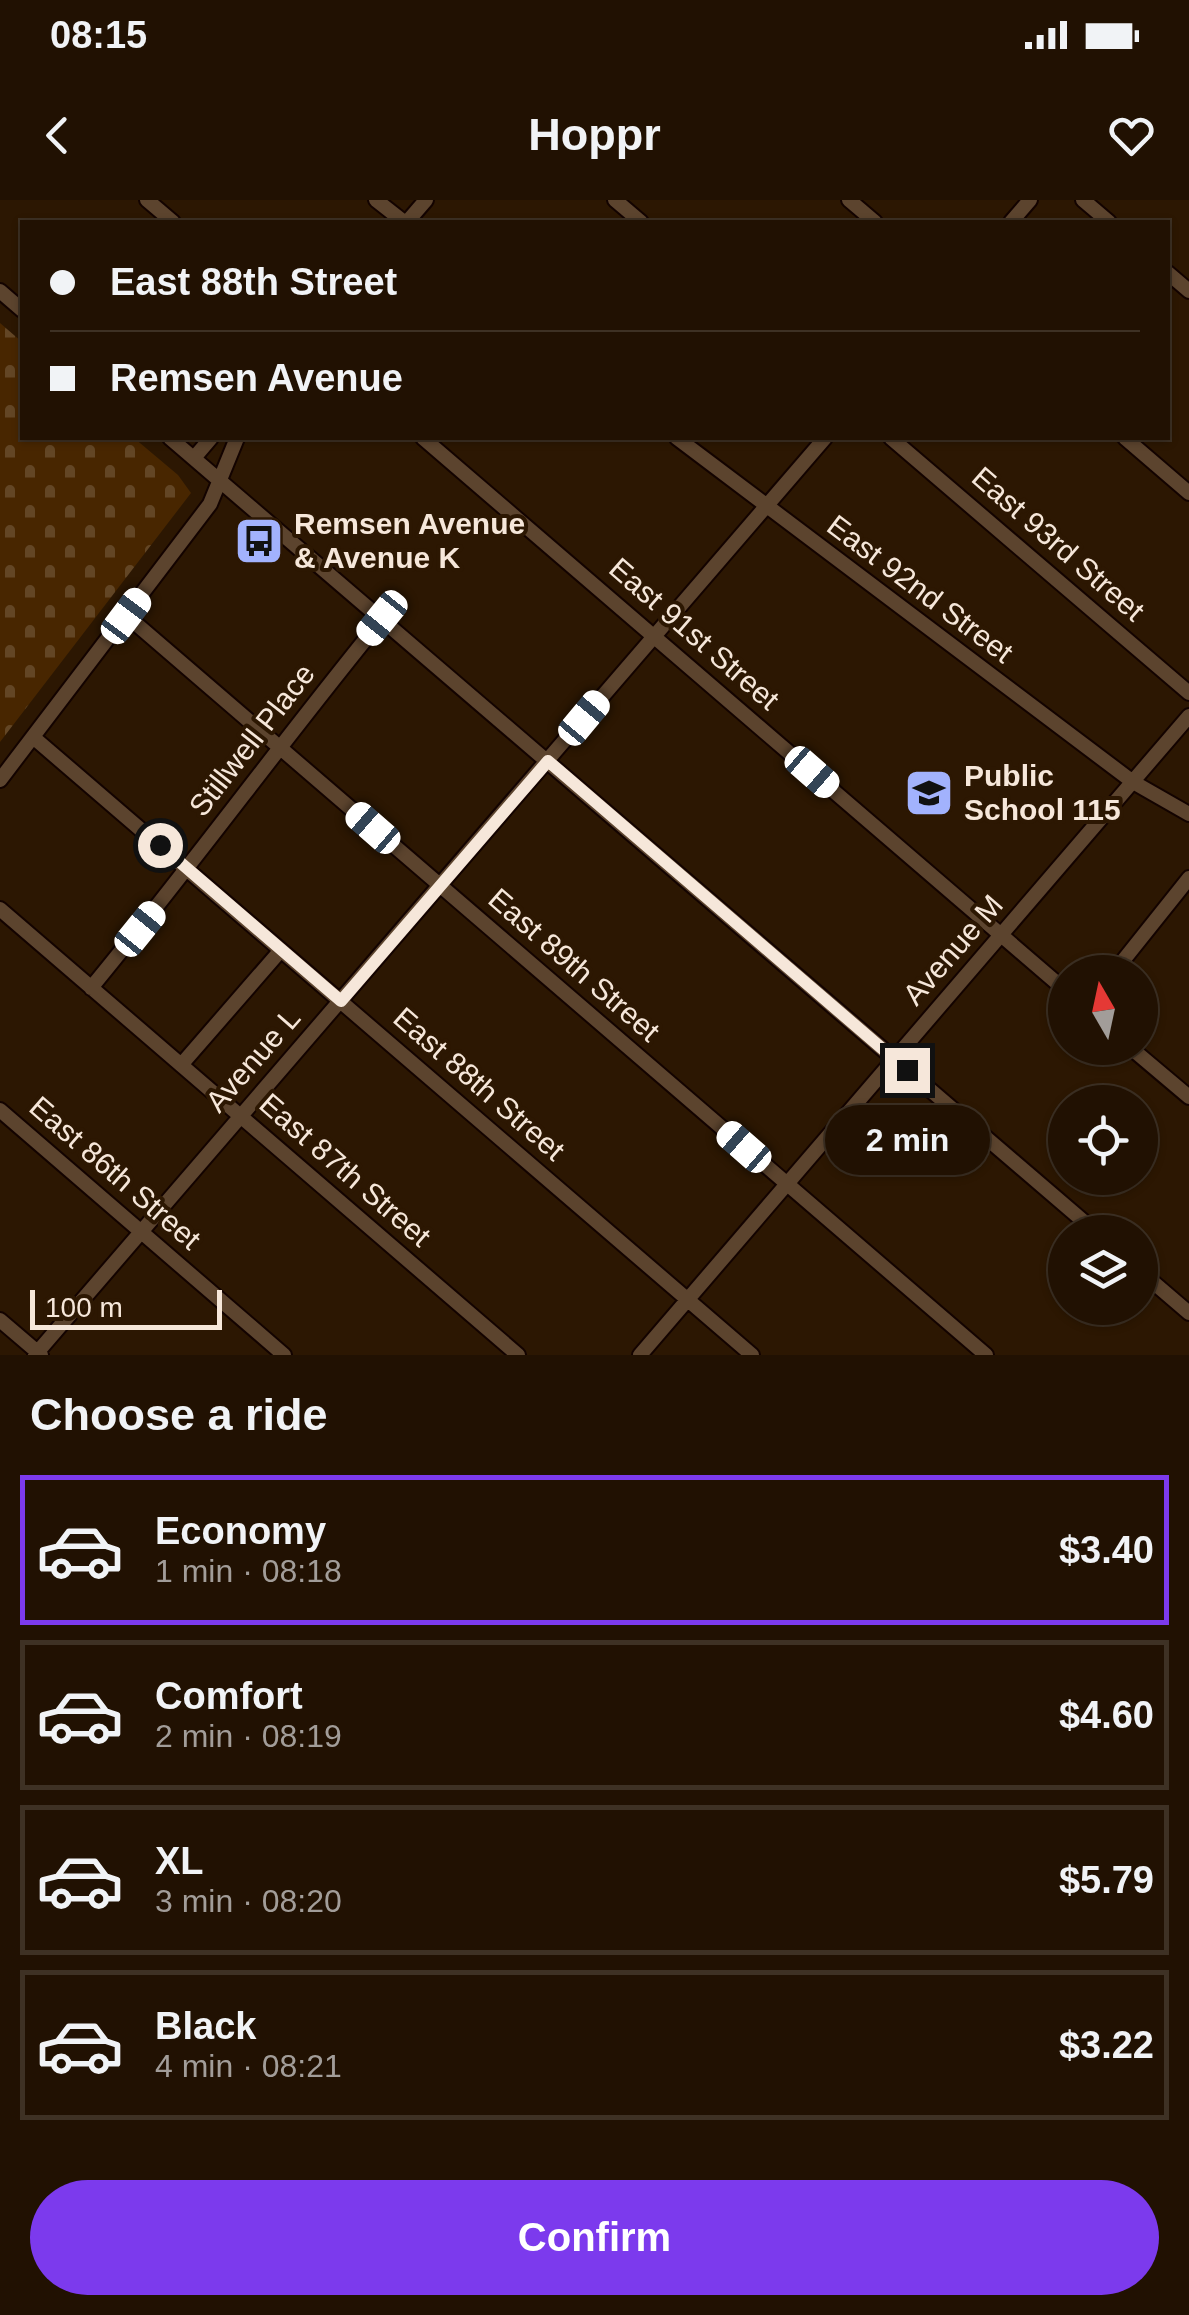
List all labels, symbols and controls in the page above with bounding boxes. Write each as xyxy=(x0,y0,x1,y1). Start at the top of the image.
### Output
text: 08:15 xyxy=(50,14,147,56)
icon: back xyxy=(30,108,85,163)
icon: heart xyxy=(1104,108,1159,163)
text: Hoppr xyxy=(528,109,661,160)
text: East 88th Street xyxy=(110,261,397,303)
text: Remsen Avenue xyxy=(110,357,403,399)
street label: East 93rd Street xyxy=(966,460,1151,628)
place label: Remsen Avenue & Avenue K xyxy=(294,507,525,574)
street label: East 92nd Street xyxy=(821,508,1020,669)
bus stop icon: Remsen Avenue & Avenue K xyxy=(233,515,285,567)
street label: East 91st Street xyxy=(603,551,786,717)
car xyxy=(96,583,156,649)
car xyxy=(351,585,413,651)
street label: Stillwell Place xyxy=(182,657,321,822)
car xyxy=(553,685,615,751)
car xyxy=(780,741,844,803)
place label: Public School 115 xyxy=(964,759,1121,826)
school or university icon: Public School 115 xyxy=(903,767,955,819)
car xyxy=(341,797,405,859)
route start xyxy=(138,823,183,868)
street label: East 89th Street xyxy=(482,882,667,1048)
street label: Avenue M xyxy=(896,888,1009,1011)
car xyxy=(109,896,171,962)
north arrow xyxy=(1048,955,1158,1065)
map controls xyxy=(1048,955,1158,1325)
street label: Avenue L xyxy=(199,1001,306,1118)
street label: East 88th Street xyxy=(387,1001,572,1167)
route end xyxy=(885,1048,930,1093)
button: locate xyxy=(1048,1085,1158,1195)
street label: East 87th Street xyxy=(253,1087,438,1253)
street label: East 86th Street xyxy=(23,1090,208,1256)
callout: 2 min xyxy=(824,1105,990,1175)
car xyxy=(712,1116,776,1178)
text: 2 min xyxy=(866,1122,949,1158)
button: layers xyxy=(1048,1215,1158,1325)
scale bar xyxy=(30,1285,222,1330)
text: 100 m xyxy=(45,1292,123,1323)
text: Choose a ride xyxy=(30,1389,328,1440)
icon: car xyxy=(35,1505,125,1595)
text: Economy xyxy=(155,1510,326,1552)
text: $3.40 xyxy=(1059,1529,1154,1571)
text: 1 min · 08:18 xyxy=(155,1553,342,1589)
icon: car xyxy=(35,1670,125,1760)
text: Comfort xyxy=(155,1675,303,1717)
text: $4.60 xyxy=(1059,1694,1154,1736)
text: 2 min · 08:19 xyxy=(155,1718,342,1754)
icon: car xyxy=(35,1835,125,1925)
text: XL xyxy=(155,1840,204,1882)
text: $5.79 xyxy=(1059,1859,1154,1901)
text: 3 min · 08:20 xyxy=(155,1883,342,1919)
icon: car xyxy=(35,2000,125,2090)
text: Black xyxy=(155,2005,256,2047)
text: $3.22 xyxy=(1059,2024,1154,2066)
text: 4 min · 08:21 xyxy=(155,2048,342,2084)
button: Confirm xyxy=(30,2180,1159,2295)

